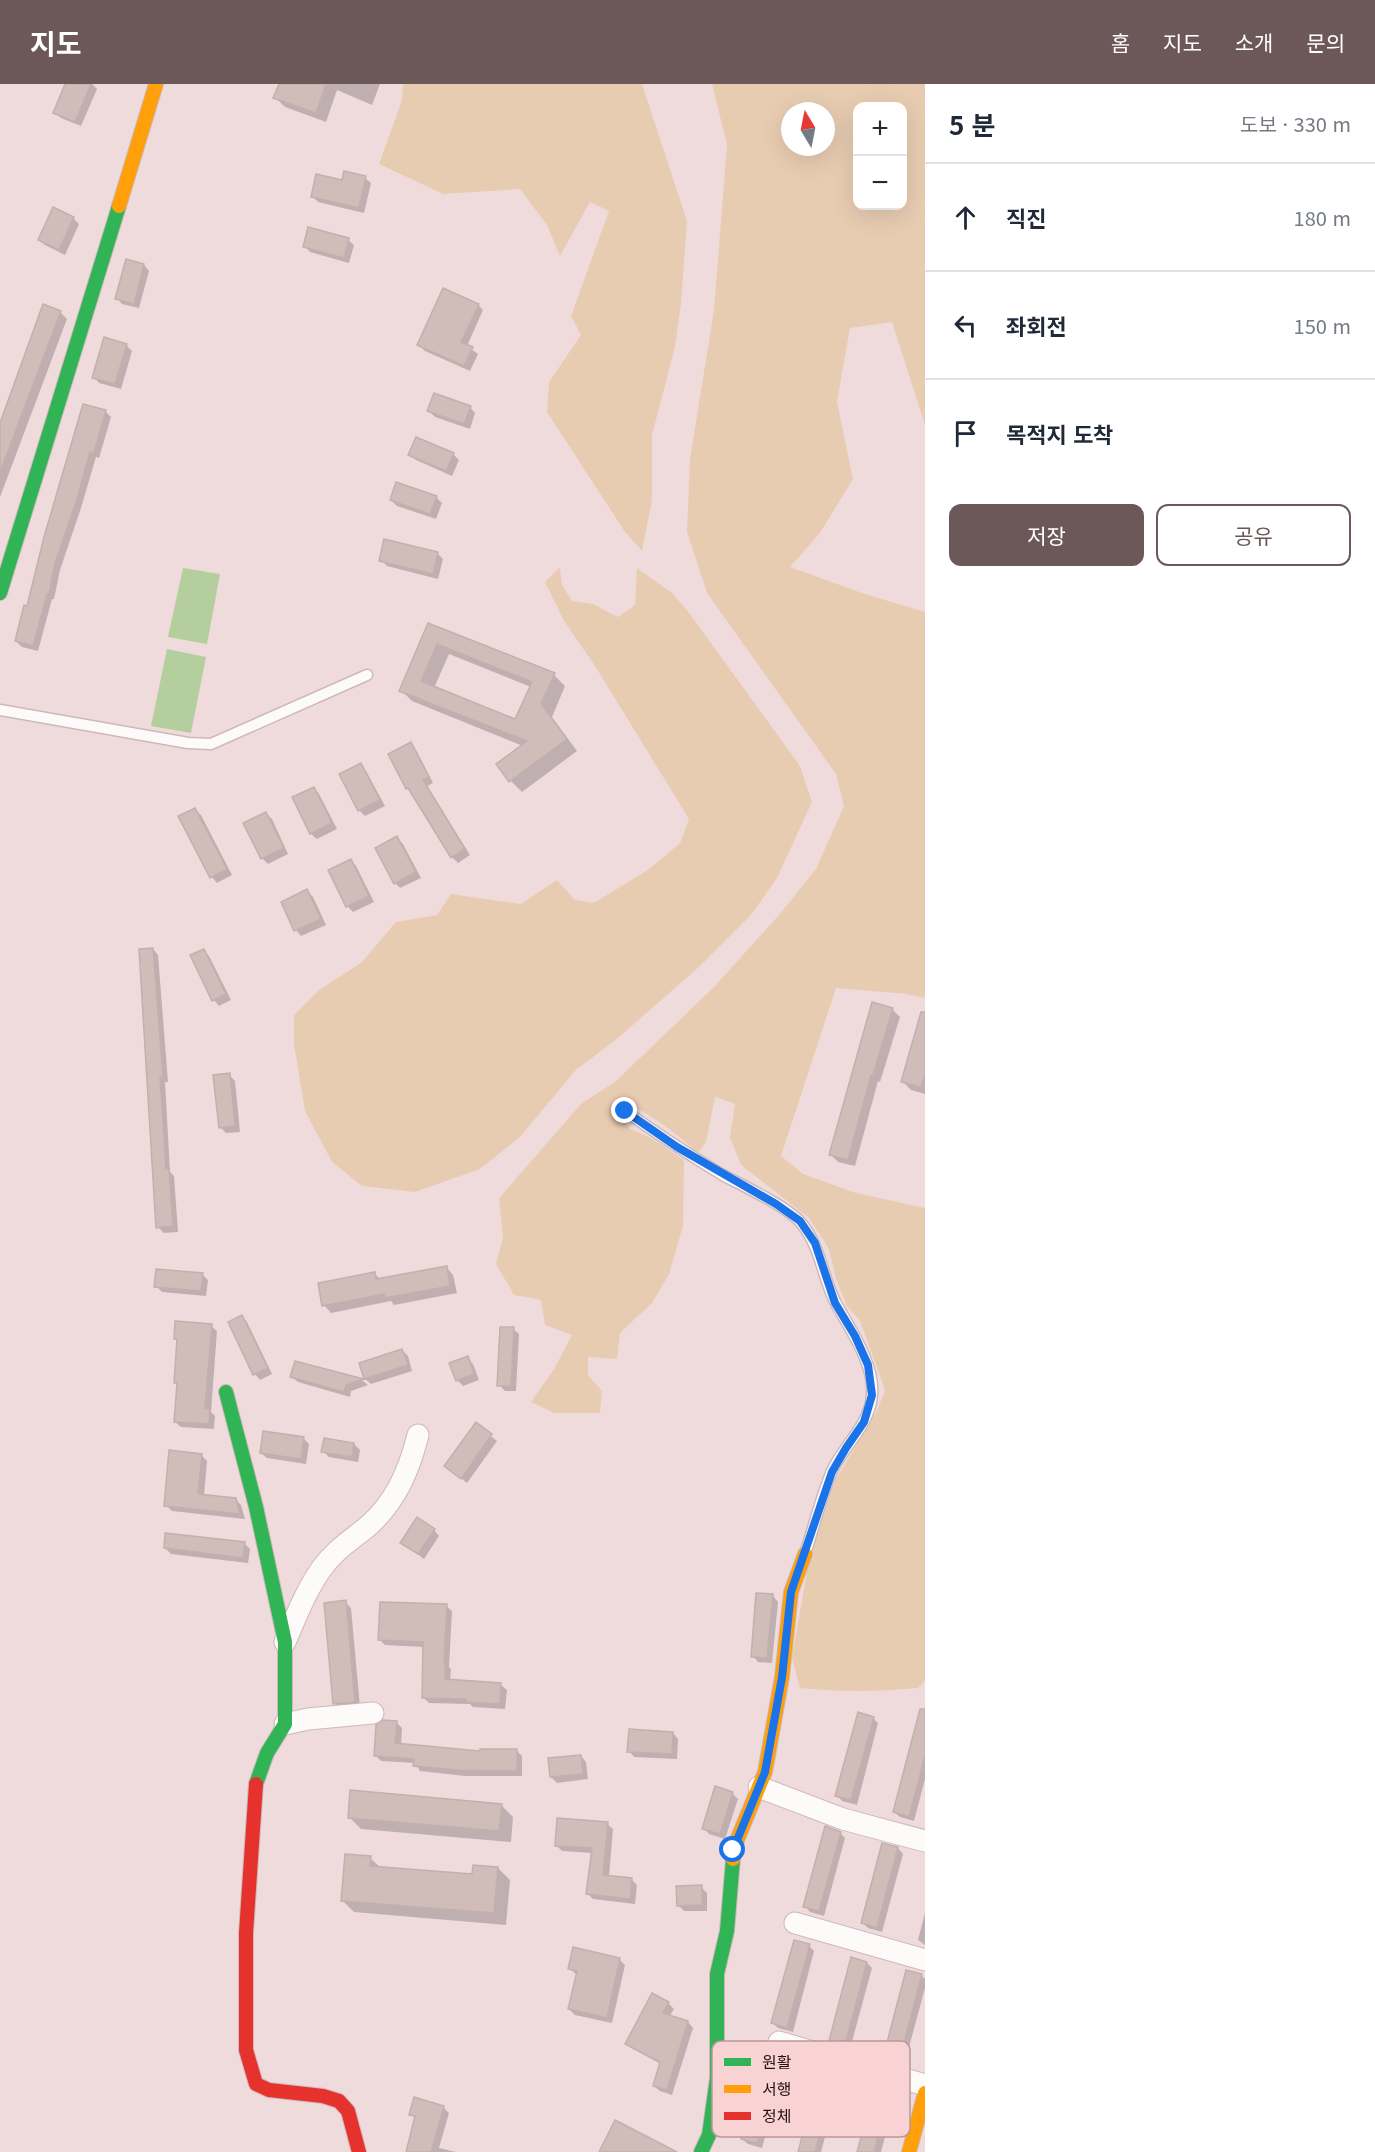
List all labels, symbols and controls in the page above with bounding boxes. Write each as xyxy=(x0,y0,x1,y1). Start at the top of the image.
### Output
text: 지도 xyxy=(30,22,82,62)
text: 홈 xyxy=(1111,27,1130,57)
text: 지도 xyxy=(1163,27,1202,57)
text: 소개 xyxy=(1235,27,1273,57)
text: 문의 xyxy=(1306,27,1345,57)
north arrow xyxy=(781,102,835,156)
map controls xyxy=(853,102,907,210)
button: + xyxy=(853,102,907,156)
text: 5 분 xyxy=(949,105,996,142)
text: 도보 · 330 m xyxy=(1240,109,1351,138)
button: − xyxy=(853,156,907,210)
icon: ahead xyxy=(949,201,982,234)
text: 직진 xyxy=(1006,201,1046,233)
text: 180 m xyxy=(1294,203,1351,232)
icon: left xyxy=(949,309,982,342)
text: 좌회전 xyxy=(1006,309,1067,341)
text: 150 m xyxy=(1294,311,1351,340)
icon: arrive xyxy=(949,417,982,450)
text: 목적지 도착 xyxy=(1006,417,1113,449)
button: 저장 xyxy=(949,504,1144,566)
button: 공유 xyxy=(1156,504,1351,566)
route end xyxy=(611,1097,637,1123)
route start xyxy=(719,1836,745,1862)
legend xyxy=(712,2041,910,2137)
text: 원활 xyxy=(762,2049,792,2073)
text: 서행 xyxy=(762,2076,791,2100)
text: 정체 xyxy=(762,2103,791,2127)

